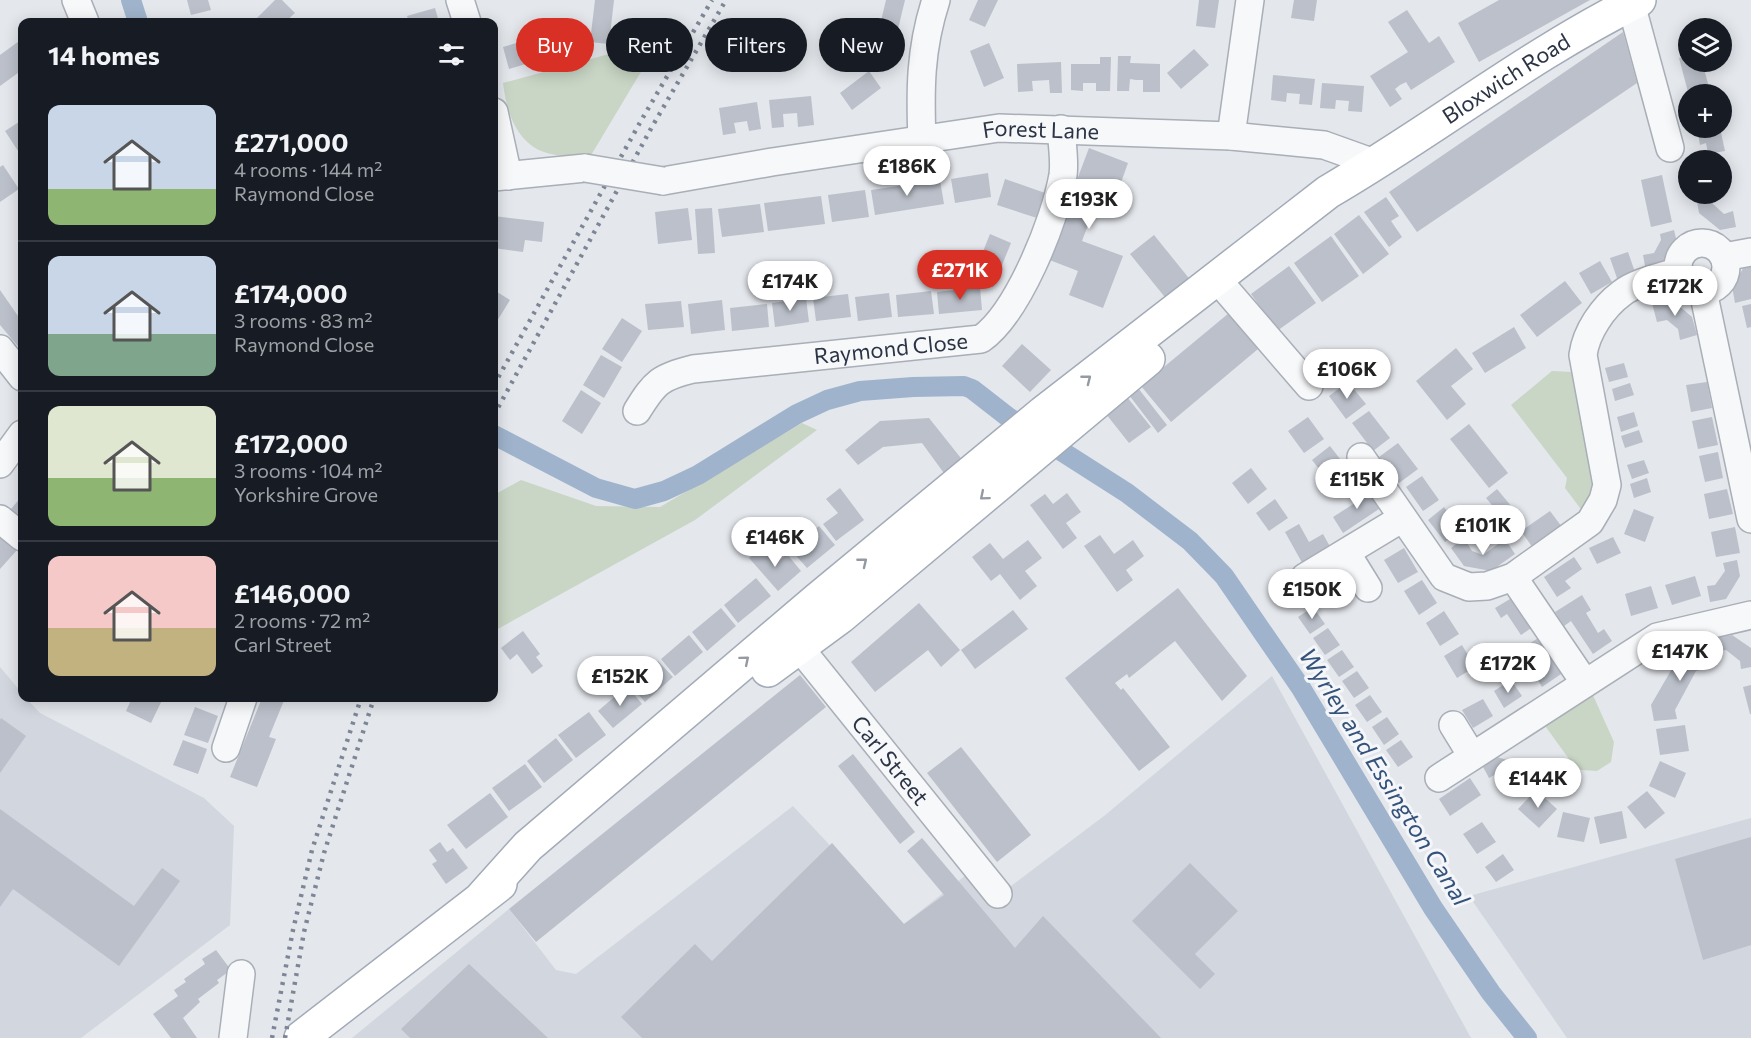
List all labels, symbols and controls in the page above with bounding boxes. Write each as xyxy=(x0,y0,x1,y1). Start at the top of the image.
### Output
chip: Buy xyxy=(516,18,594,72)
chip: Rent xyxy=(606,18,693,72)
chip: Filters xyxy=(705,18,807,72)
chip: New xyxy=(819,18,905,72)
map controls xyxy=(1678,18,1732,204)
button: layers xyxy=(1678,18,1732,72)
street label: Bloxwich Road xyxy=(1437,27,1575,129)
icon: filters xyxy=(435,38,468,71)
text: 14 homes xyxy=(48,39,160,70)
button: + xyxy=(1678,84,1732,138)
street label: Forest Lane xyxy=(980,114,1100,144)
text: £271,000 xyxy=(234,126,348,157)
icon: home xyxy=(96,129,168,201)
pin: £186K xyxy=(865,146,949,197)
button: − xyxy=(1678,150,1732,204)
text: £186K xyxy=(877,153,937,177)
text: 4 rooms · 144 m² xyxy=(234,157,382,181)
pin: £193K xyxy=(1047,179,1131,230)
text: Raymond Close xyxy=(234,181,374,205)
text: £193K xyxy=(1060,186,1118,210)
pin: £271K xyxy=(918,250,1002,301)
text: £271K xyxy=(931,257,989,281)
pin: £174K xyxy=(748,261,832,312)
pin: £172K xyxy=(1633,266,1717,317)
text: £174K xyxy=(762,268,818,292)
text: £172K xyxy=(1646,273,1704,297)
text: £174,000 xyxy=(234,277,348,308)
icon: home xyxy=(96,280,168,352)
text: 3 rooms · 83 m² xyxy=(234,308,373,332)
street label: Raymond Close xyxy=(813,326,969,369)
text: Raymond Close xyxy=(234,332,374,356)
pin: £106K xyxy=(1305,349,1389,400)
text: £106K xyxy=(1317,356,1377,380)
one-way arrow xyxy=(1080,375,1091,386)
text: £172,000 xyxy=(234,427,348,458)
icon: home xyxy=(96,430,168,502)
text: 3 rooms · 104 m² xyxy=(234,458,383,482)
pin: £115K xyxy=(1315,459,1399,510)
text: £115K xyxy=(1329,466,1385,490)
text: Yorkshire Grove xyxy=(234,482,378,506)
one-way arrow xyxy=(980,489,991,500)
pin: £101K xyxy=(1441,505,1525,556)
text: £101K xyxy=(1454,512,1512,536)
pin: £146K xyxy=(733,517,817,568)
text: £146K xyxy=(745,524,805,548)
one-way arrow xyxy=(856,559,867,570)
pin: £150K xyxy=(1270,569,1354,620)
text: £150K xyxy=(1282,576,1342,600)
text: £146,000 xyxy=(234,577,351,608)
icon: home xyxy=(96,580,168,652)
text: 2 rooms · 72 m² xyxy=(234,608,370,632)
pin: £147K xyxy=(1638,631,1722,682)
text: Carl Street xyxy=(234,632,332,656)
text: £147K xyxy=(1651,638,1709,662)
water label: Wyrley and Essington Canal xyxy=(1294,642,1477,911)
pin: £172K xyxy=(1466,643,1550,694)
text: £172K xyxy=(1479,650,1537,674)
pin: £152K xyxy=(578,656,662,707)
one-way arrow xyxy=(738,657,749,668)
text: £152K xyxy=(591,663,649,687)
street label: Carl Street xyxy=(846,710,935,810)
pin: £144K xyxy=(1496,758,1580,809)
text: £144K xyxy=(1508,765,1568,789)

